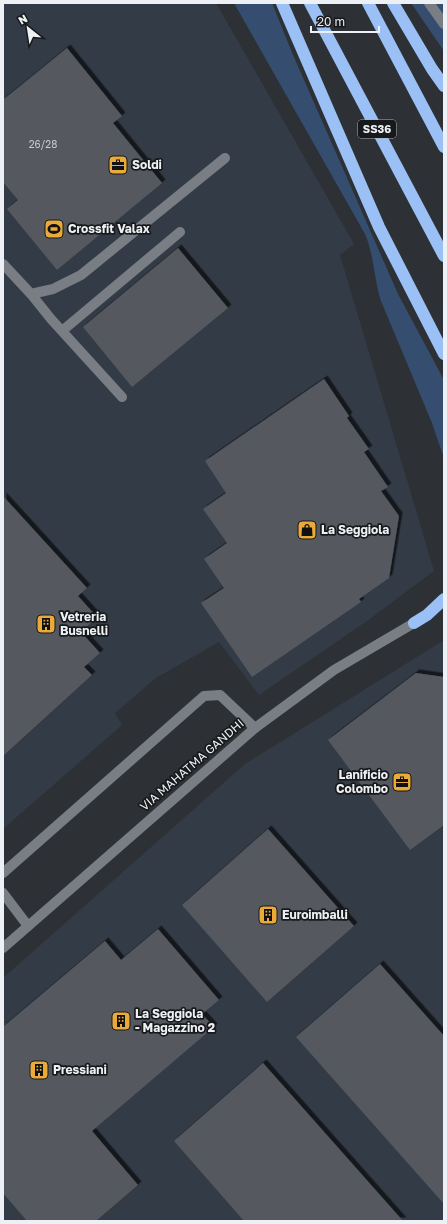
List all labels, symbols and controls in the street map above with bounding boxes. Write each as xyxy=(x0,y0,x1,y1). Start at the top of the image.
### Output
north arrow xyxy=(8,8,48,48)
scale bar xyxy=(311,8,379,34)
text: N xyxy=(16,11,30,27)
text: 20 m xyxy=(317,14,345,29)
road number: SS36 xyxy=(358,120,396,138)
house number: 26/28 xyxy=(29,138,57,150)
office icon: Soldi xyxy=(107,154,129,176)
place label: Soldi xyxy=(132,157,162,172)
sports icon: Crossfit Valax xyxy=(43,218,65,240)
place label: Crossfit Valax xyxy=(68,221,150,236)
shop icon: La Seggiola xyxy=(296,519,318,541)
place label: La Seggiola xyxy=(321,522,389,537)
place label: Vetreria Busnelli xyxy=(60,609,108,638)
building icon: Vetreria Busnelli xyxy=(35,613,57,635)
street label: VIA MAHATMA GANDHI xyxy=(137,715,247,814)
place label: Lanificio Colombo xyxy=(336,767,388,796)
office icon: Lanificio Colombo xyxy=(391,771,413,793)
building icon: Euroimballi xyxy=(257,904,279,926)
place label: Euroimballi xyxy=(282,907,348,922)
place label: La Seggiola - Magazzino 2 xyxy=(135,1006,215,1035)
building icon: La Seggiola - Magazzino 2 xyxy=(110,1010,132,1032)
building icon: Pressiani xyxy=(28,1059,50,1081)
place label: Pressiani xyxy=(53,1062,107,1077)

